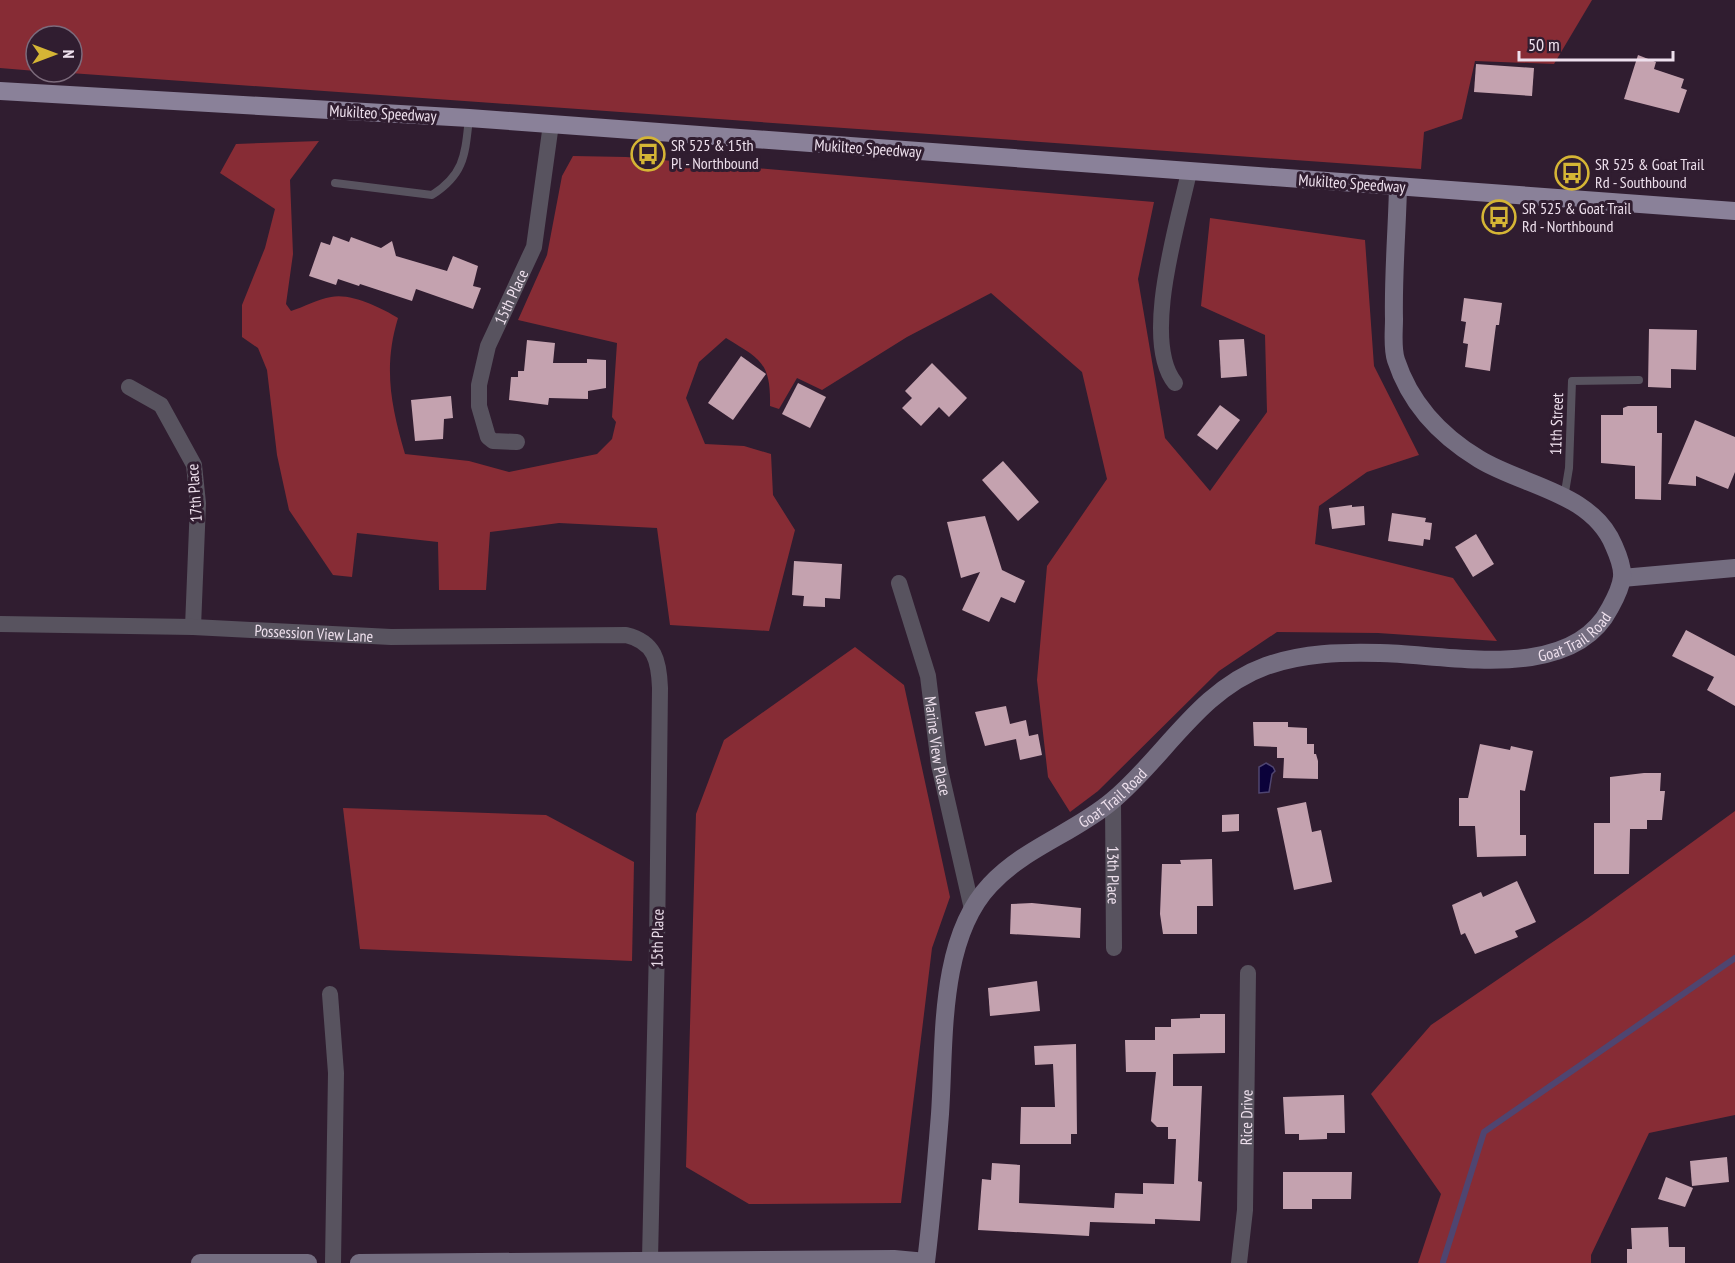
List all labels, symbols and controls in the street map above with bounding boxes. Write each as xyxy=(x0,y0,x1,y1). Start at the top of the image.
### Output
north arrow xyxy=(24,24,84,84)
scale bar xyxy=(1519,24,1674,62)
text: 50 m xyxy=(1528,33,1560,56)
text: N xyxy=(59,50,79,58)
street label: Mukilteo Speedway xyxy=(329,100,437,126)
street label: Mukilteo Speedway xyxy=(814,134,922,162)
place label: SR 525 & 15th Pl - Northbound xyxy=(671,135,759,173)
bus stop icon: SR 525 & 15th Pl - Northbound xyxy=(630,136,666,172)
place label: SR 525 & Goat Trail Rd - Southbound xyxy=(1595,154,1704,192)
bus stop icon: SR 525 & Goat Trail Rd - Southbound xyxy=(1554,155,1590,191)
street label: Mukilteo Speedway xyxy=(1298,169,1406,197)
place label: SR 525 & Goat Trail Rd - Northbound xyxy=(1522,198,1631,236)
bus stop icon: SR 525 & Goat Trail Rd - Northbound xyxy=(1481,199,1517,235)
street label: 15th Place xyxy=(489,266,532,328)
street label: 11th Street xyxy=(1545,392,1567,456)
street label: 17th Place xyxy=(182,463,206,523)
street label: Goat Trail Road xyxy=(1536,608,1615,666)
street label: Possession View Lane xyxy=(254,620,374,646)
street label: Marine View Place xyxy=(921,695,956,798)
street label: Goat Trail Road xyxy=(1075,764,1151,832)
street label: 13th Place xyxy=(1103,846,1124,904)
street label: 15th Place xyxy=(646,909,668,967)
street label: Rice Drive xyxy=(1236,1089,1257,1145)

